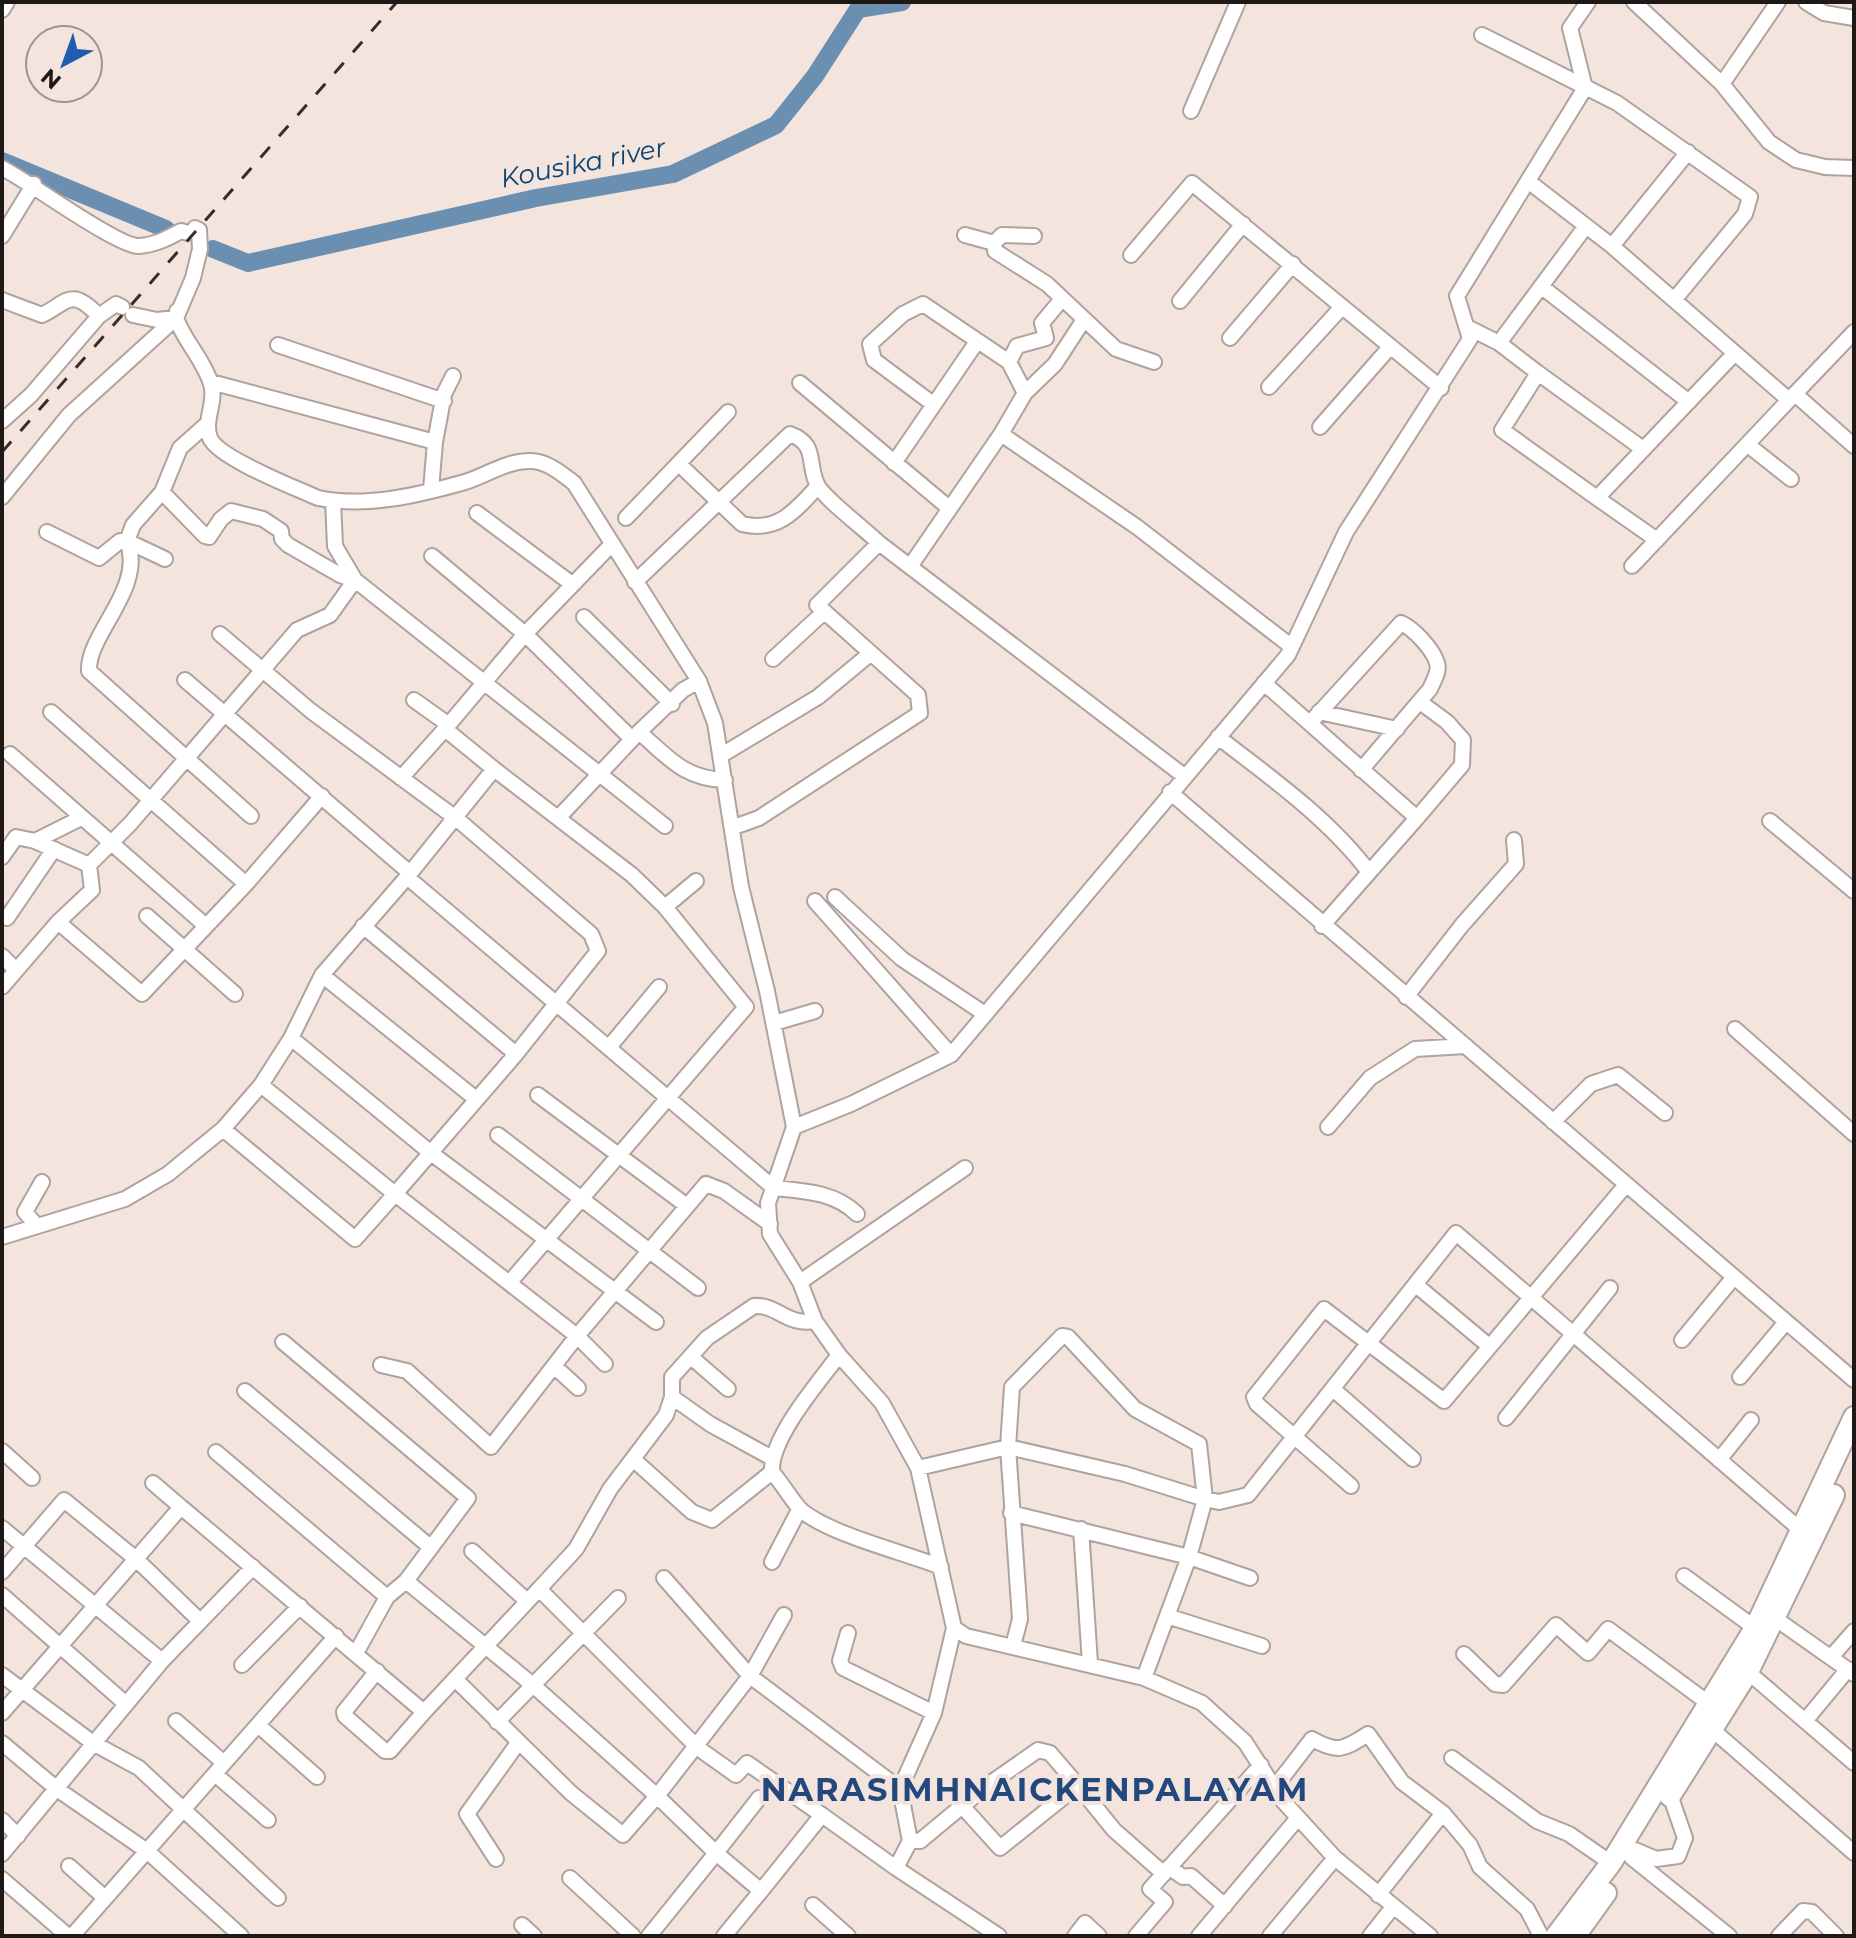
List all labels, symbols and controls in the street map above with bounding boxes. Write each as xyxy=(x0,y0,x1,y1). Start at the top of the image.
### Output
north arrow xyxy=(24,24,104,104)
text: N xyxy=(36,63,67,95)
water label: Kousika river xyxy=(498,131,669,195)
district label: NARASIMHNAICKENPALAYAM xyxy=(761,1770,1309,1809)

